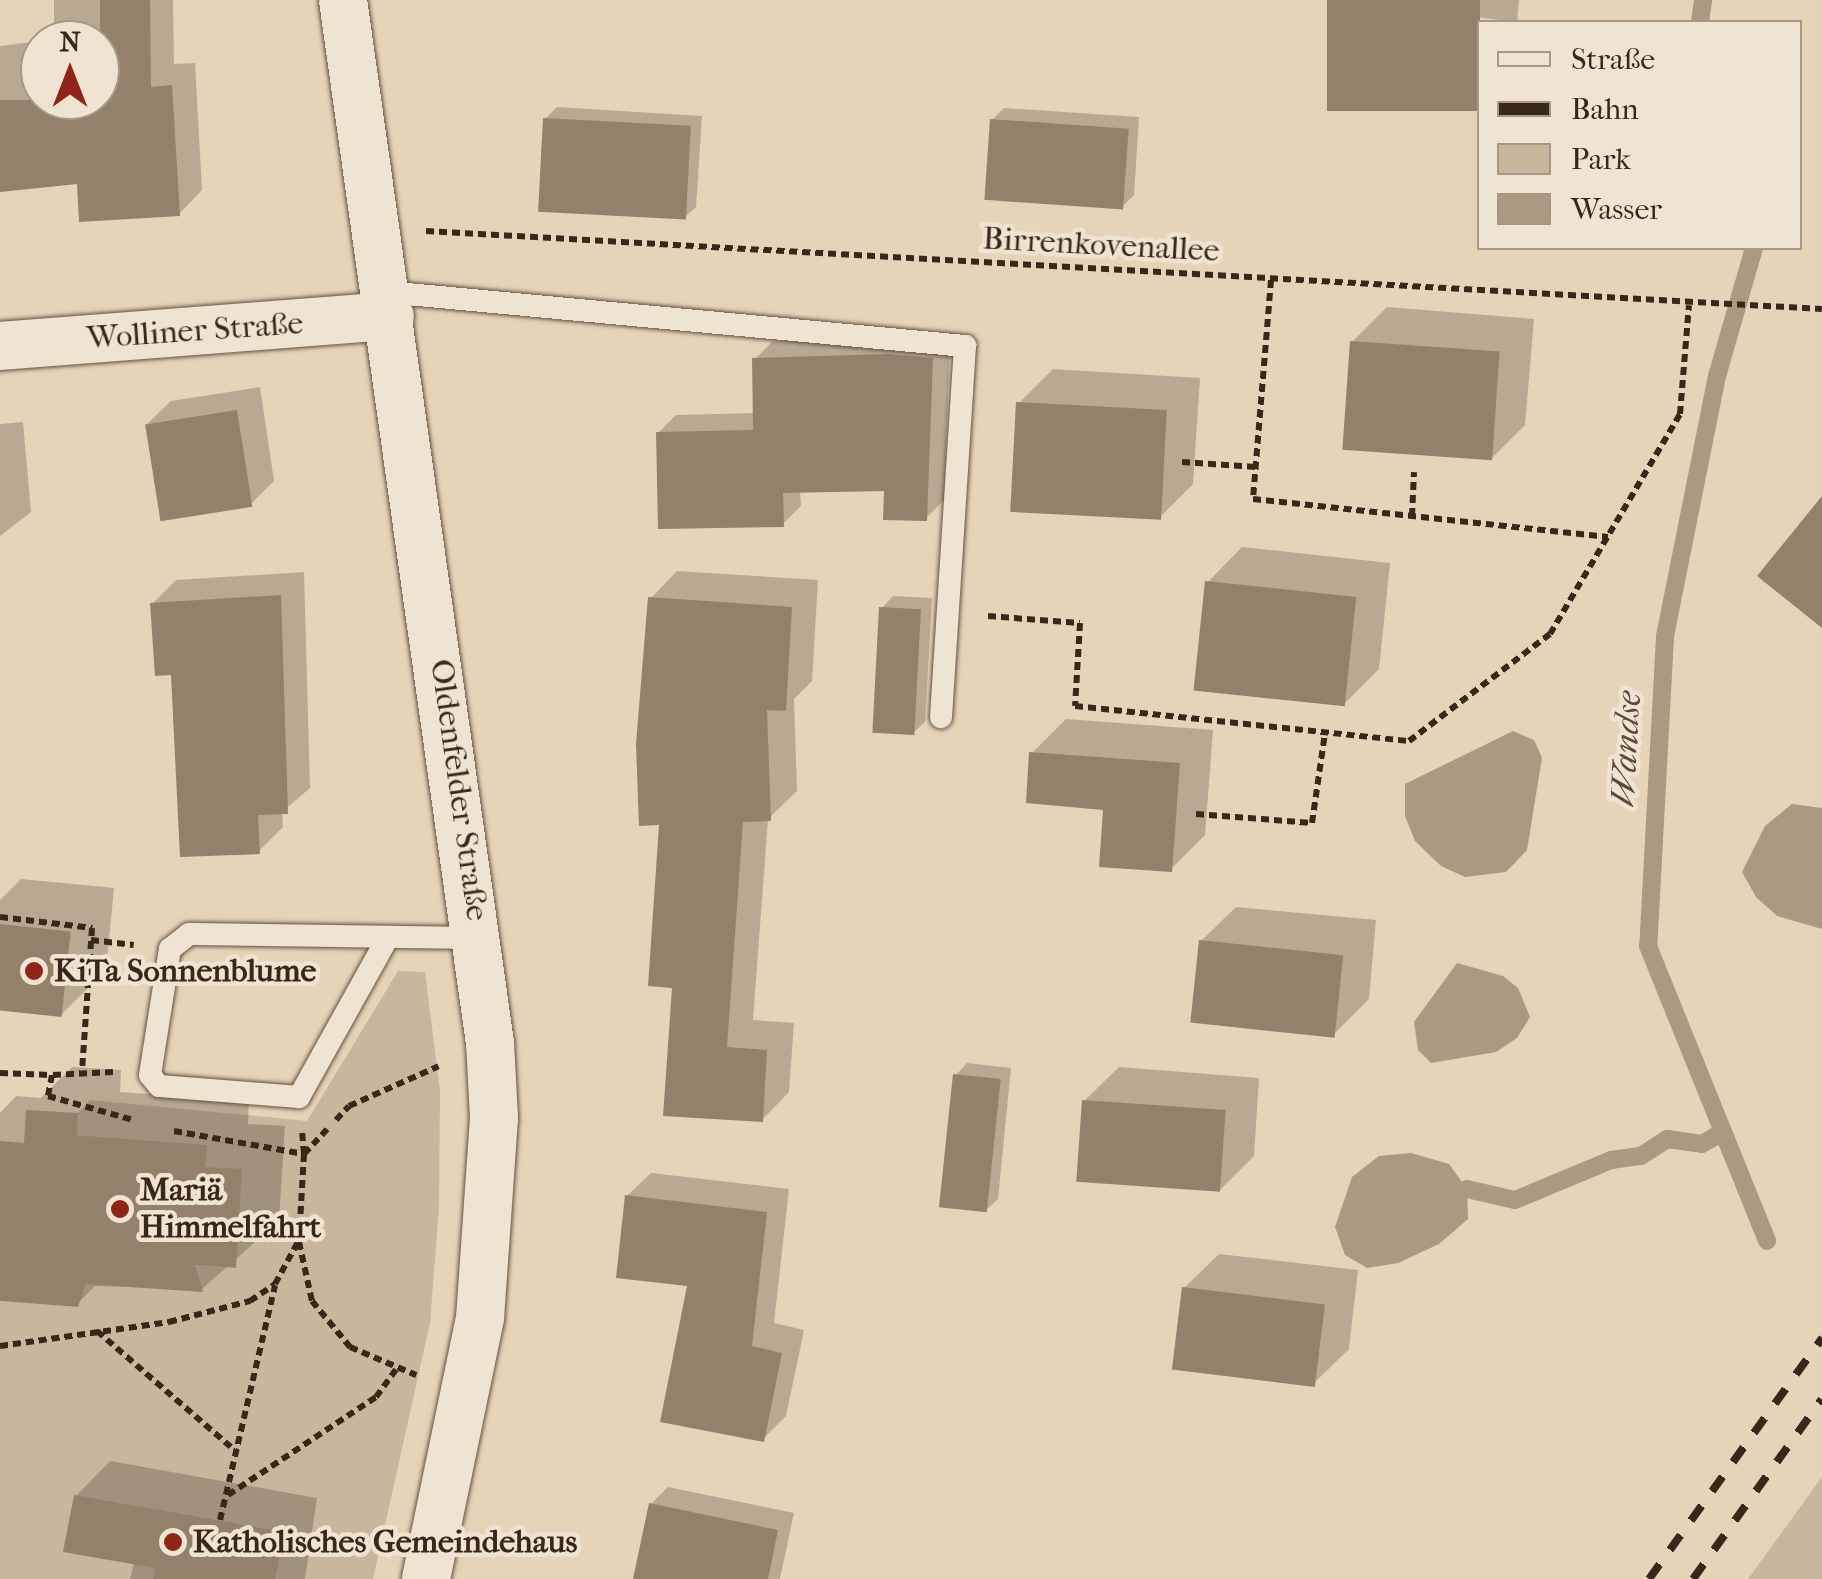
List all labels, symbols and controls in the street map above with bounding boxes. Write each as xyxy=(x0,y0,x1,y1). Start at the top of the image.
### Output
north arrow xyxy=(20,20,120,120)
legend xyxy=(1477,20,1802,250)
text: N xyxy=(59,25,81,58)
text: Straße xyxy=(1571,42,1655,77)
text: Bahn xyxy=(1571,92,1639,127)
text: Park xyxy=(1571,142,1631,177)
text: Wasser xyxy=(1571,192,1662,227)
street label: Birrenkovenallee xyxy=(982,220,1220,270)
street label: Wolliner Straße xyxy=(85,304,305,358)
street label: Oldenfelder Straße xyxy=(422,657,496,923)
water label: Wandse xyxy=(1602,690,1650,808)
place label: KiTa Sonnenblume xyxy=(54,952,316,990)
marker: KiTa Sonnenblume xyxy=(23,960,45,982)
place label: Mariä Himmelfahrt xyxy=(140,1172,321,1247)
marker: Mariä Himmelfahrt xyxy=(109,1198,131,1220)
place label: Katholisches Gemeindehaus xyxy=(193,1523,577,1561)
marker: Katholisches Gemeindehaus xyxy=(162,1531,184,1553)

